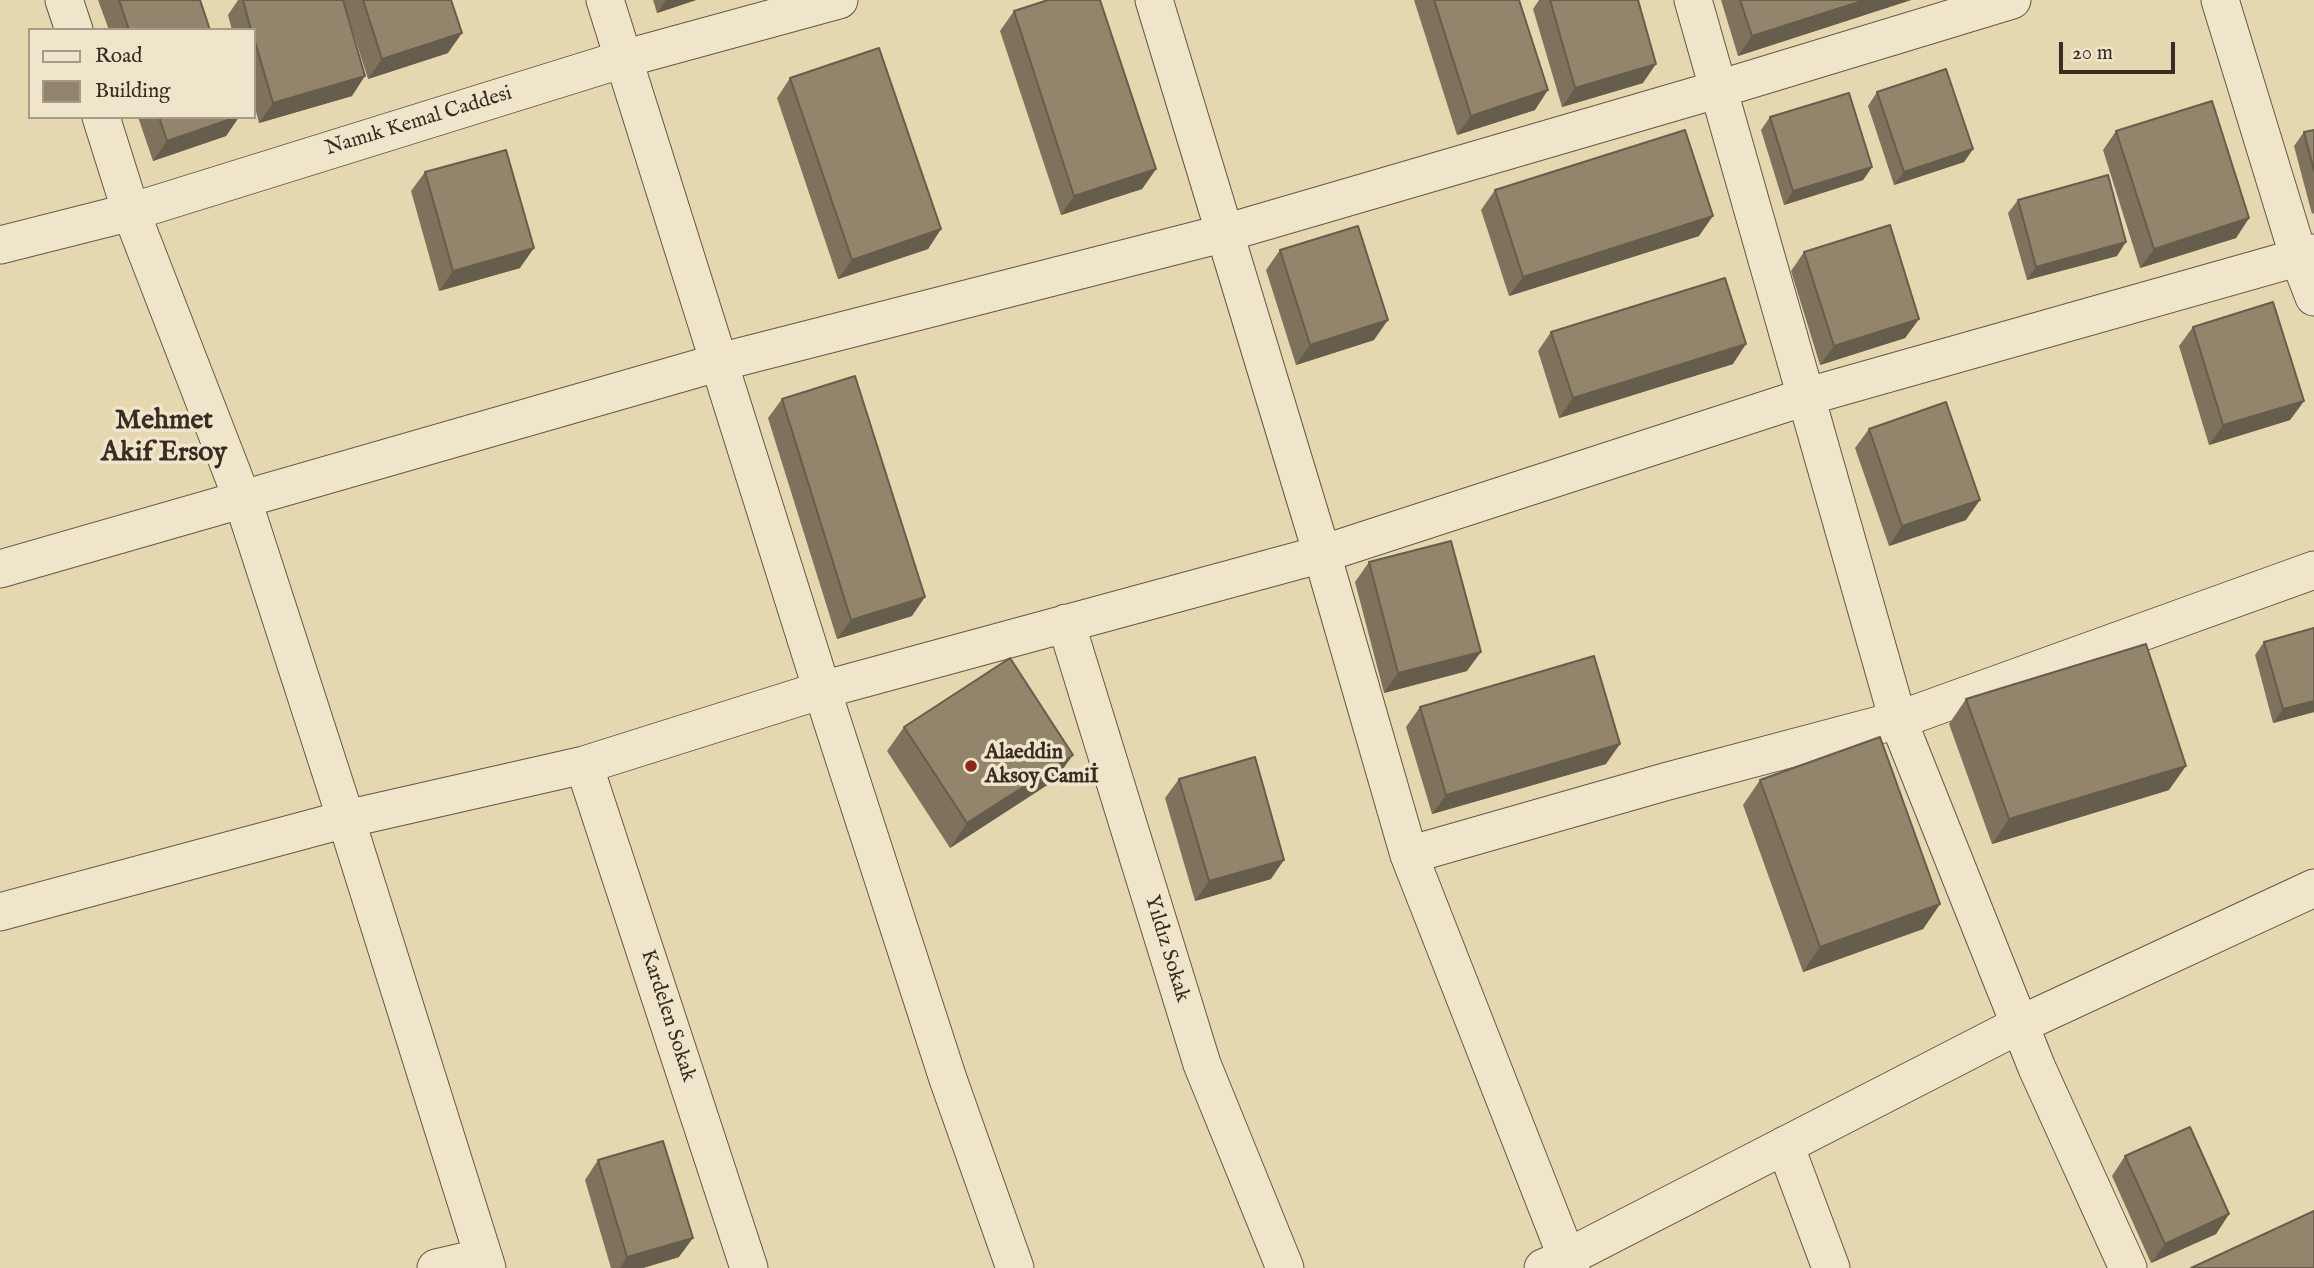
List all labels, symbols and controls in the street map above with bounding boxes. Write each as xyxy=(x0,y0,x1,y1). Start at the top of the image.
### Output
legend xyxy=(28,28,256,119)
scale bar xyxy=(2062,28,2178,72)
text: 20 m xyxy=(2072,40,2113,67)
text: Road xyxy=(95,43,142,70)
text: Building xyxy=(95,78,170,105)
street label: Namık Kemal Caddesi xyxy=(323,82,515,162)
district label: Mehmet Akif Ersoy xyxy=(101,405,227,471)
place label: Alaeddin Aksoy Camiİ xyxy=(985,741,1099,791)
marker: Alaeddin Aksoy Camiİ xyxy=(963,758,979,774)
street label: Yıldız Sokak xyxy=(1138,893,1194,1005)
street label: Kardelen Sokak xyxy=(634,947,700,1085)

